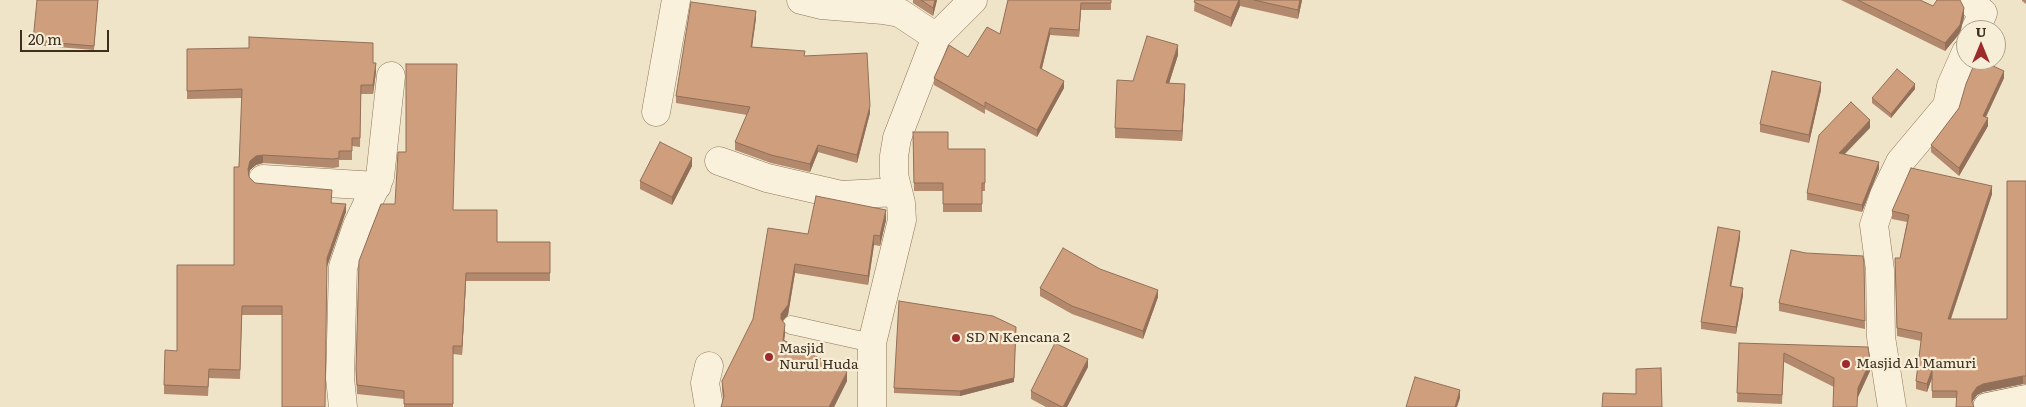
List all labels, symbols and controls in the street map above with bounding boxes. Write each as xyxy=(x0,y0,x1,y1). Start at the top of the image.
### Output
scale bar xyxy=(22,20,111,52)
north arrow xyxy=(1956,20,2006,70)
text: U xyxy=(1975,21,1987,41)
text: 20 m xyxy=(28,27,62,50)
place label: SD N Kencana 2 xyxy=(966,330,1070,346)
marker: SD N Kencana 2 xyxy=(950,332,962,344)
place label: Masjid Nurul Huda xyxy=(779,341,858,374)
marker: Masjid Nurul Huda xyxy=(763,351,775,363)
place label: Masjid Al Mamuri xyxy=(1856,356,1976,372)
marker: Masjid Al Mamuri xyxy=(1840,358,1852,370)

